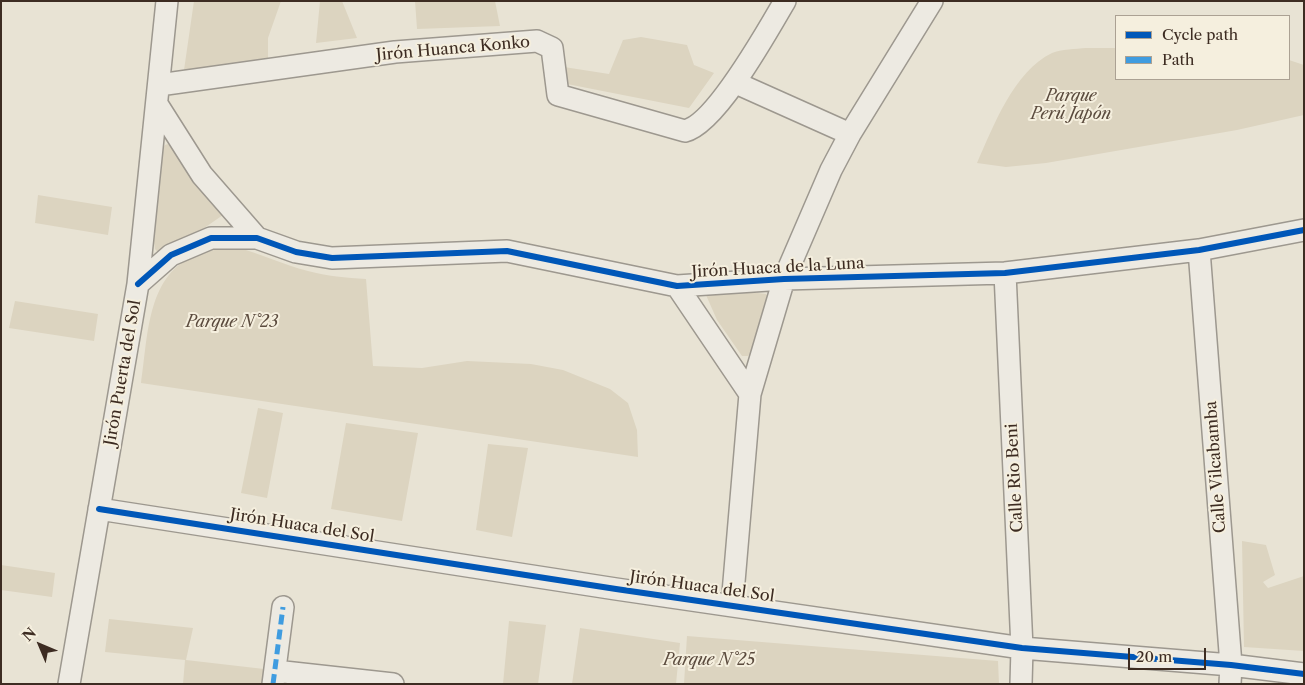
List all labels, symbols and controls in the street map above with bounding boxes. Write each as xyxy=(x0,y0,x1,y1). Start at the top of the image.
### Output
legend xyxy=(1115,15,1290,80)
text: Cycle path xyxy=(1162,25,1238,44)
street label: Jirón Huanca Konko xyxy=(375,33,531,65)
text: Path xyxy=(1162,50,1194,69)
park label: Parque Perú Japón xyxy=(1031,86,1111,124)
street label: Jirón Huaca de la Luna xyxy=(691,254,865,282)
street label: Jirón Puerta del Sol xyxy=(101,299,145,447)
park label: Parque N°23 xyxy=(186,312,278,332)
street label: Calle Vilcabamba xyxy=(1202,400,1230,534)
street label: Calle Rio Beni xyxy=(1003,423,1027,533)
street label: Jirón Huaca del Sol xyxy=(228,505,376,547)
street label: Jirón Huaca del Sol xyxy=(628,567,776,607)
north arrow xyxy=(15,620,65,670)
text: N xyxy=(19,624,40,645)
scale bar xyxy=(1130,638,1208,670)
text: 20 m xyxy=(1136,647,1172,666)
park label: Parque N°25 xyxy=(663,650,755,670)

